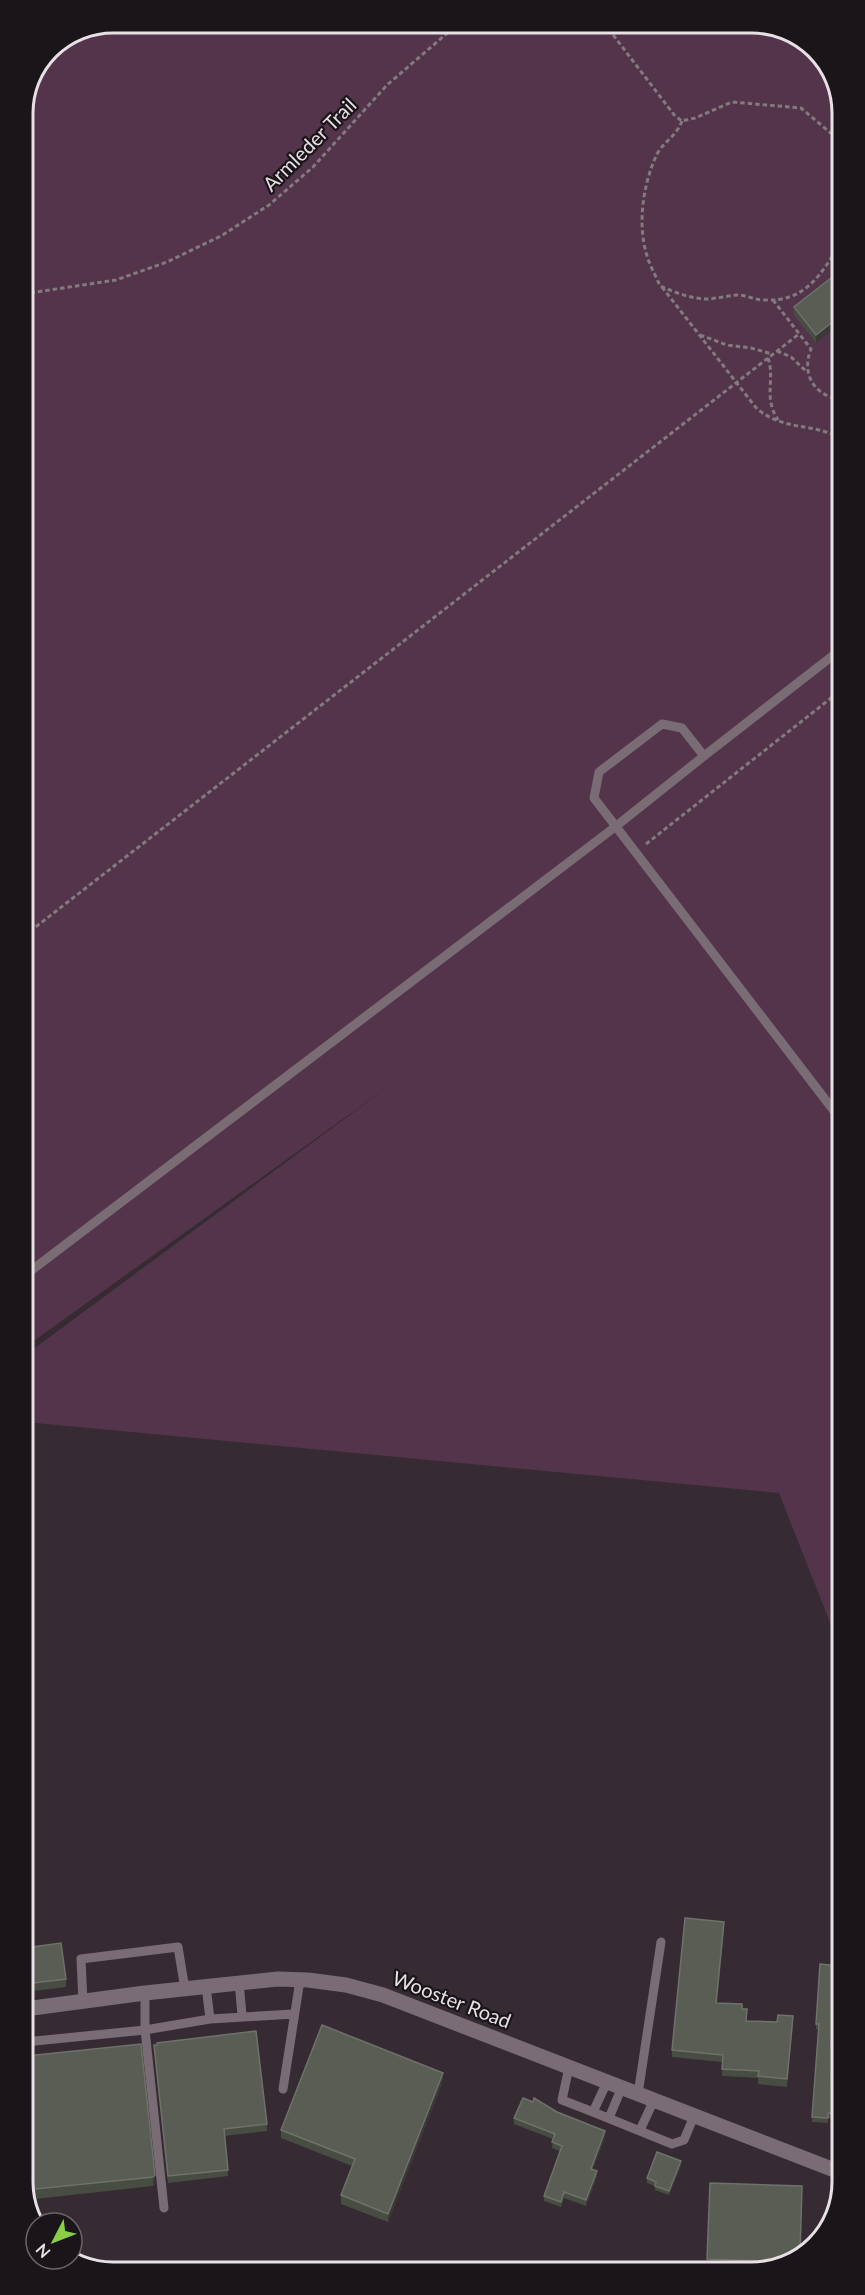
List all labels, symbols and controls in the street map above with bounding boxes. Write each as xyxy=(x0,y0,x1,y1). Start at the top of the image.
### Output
street label: Armleder Trail xyxy=(257,92,361,196)
street label: Wooster Road xyxy=(389,1965,515,2033)
north arrow xyxy=(24,2211,84,2271)
text: N xyxy=(31,2240,54,2262)

